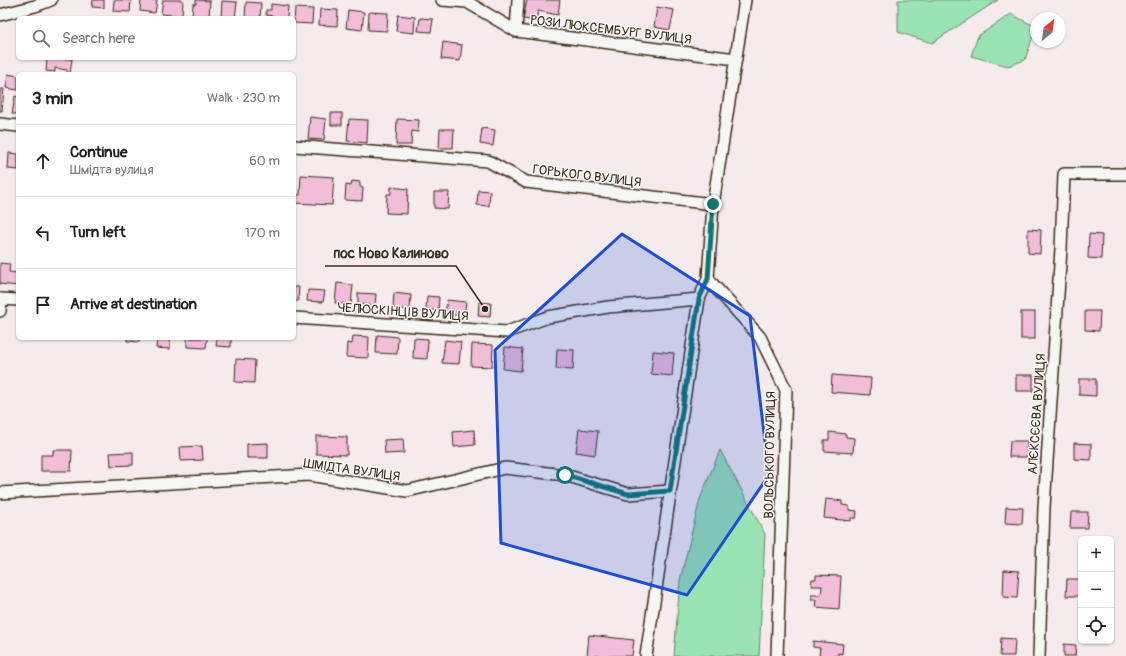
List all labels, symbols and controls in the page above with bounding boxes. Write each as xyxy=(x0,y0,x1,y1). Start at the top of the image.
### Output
street label: РОЗИ ЛЮКСЕМБУРГ ВУЛИЦЯ xyxy=(529,12,692,48)
north arrow xyxy=(1030,12,1066,48)
search box xyxy=(16,16,296,60)
icon: search xyxy=(30,27,52,49)
text: Search here xyxy=(62,29,135,48)
text: 3 min xyxy=(32,88,73,109)
text: Walk · 230 m xyxy=(207,90,280,106)
text: Continue xyxy=(70,143,128,162)
icon: ahead xyxy=(32,150,54,172)
text: 60 m xyxy=(249,153,280,169)
street label: ГОРЬКОГО ВУЛИЦЯ xyxy=(532,161,642,191)
text: Шмідта вулиця xyxy=(70,162,154,178)
route end xyxy=(704,195,722,213)
icon: left xyxy=(32,222,54,244)
text: Turn left xyxy=(70,223,126,242)
text: 170 m xyxy=(245,225,280,241)
callout: пос Ново Калиново xyxy=(325,240,456,266)
text: пос Ново Калиново xyxy=(333,245,449,262)
icon: arrive xyxy=(32,294,54,316)
text: Arrive at destination xyxy=(70,295,197,314)
street label: ЧЕЛЮСКІНЦІВ ВУЛИЦЯ xyxy=(337,299,469,325)
street label: АЛЄКСЄЄВА ВУЛИЦЯ xyxy=(1025,353,1049,475)
street label: ВОЛЬСЬКОГО ВУЛИЦЯ xyxy=(761,391,779,519)
street label: ШМІДТА ВУЛИЦЯ xyxy=(302,455,401,485)
route start xyxy=(556,466,574,484)
map controls xyxy=(1078,536,1114,644)
button: + xyxy=(1078,536,1114,572)
button: − xyxy=(1078,572,1114,608)
button: locate xyxy=(1078,608,1114,644)

